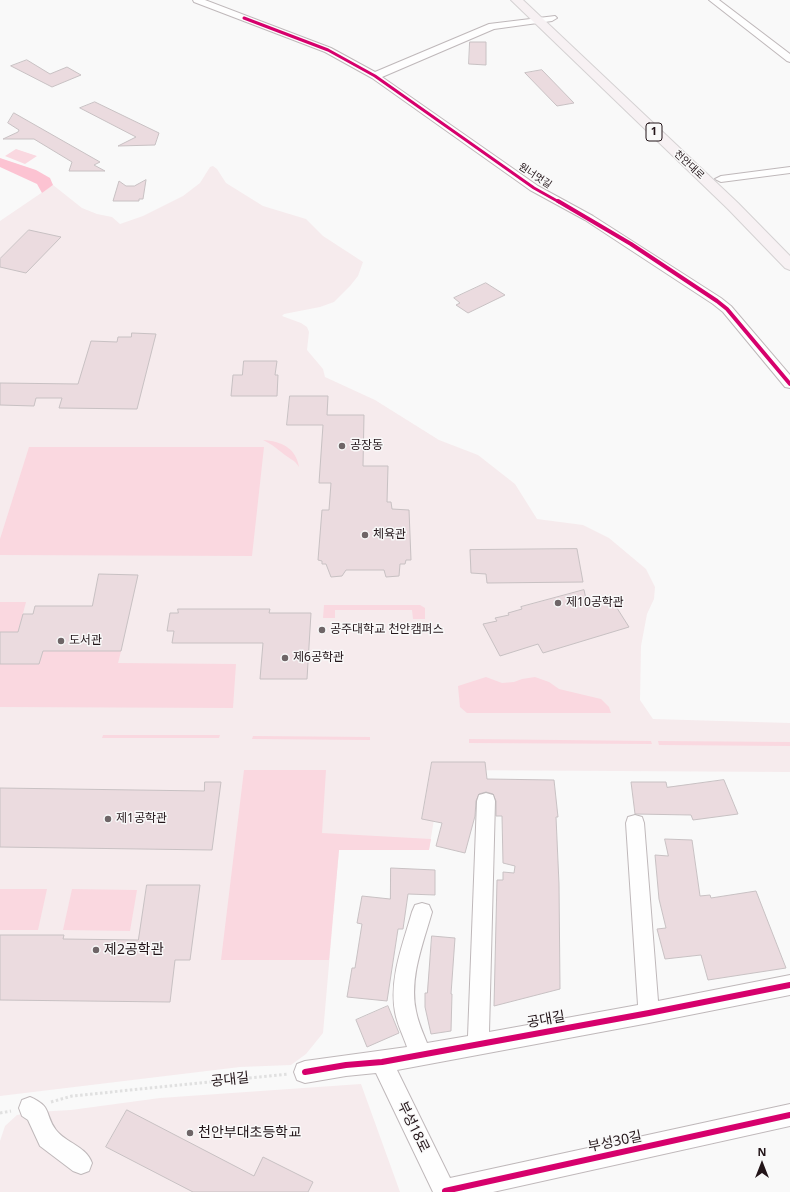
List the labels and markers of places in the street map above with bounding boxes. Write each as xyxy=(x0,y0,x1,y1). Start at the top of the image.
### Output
place label: 공장동 xyxy=(350,439,383,453)
marker: 공장동 xyxy=(337,441,347,451)
place label: 체육관 xyxy=(373,528,406,542)
marker: 체육관 xyxy=(360,530,370,540)
place label: 제10공학관 xyxy=(566,596,624,610)
marker: 제10공학관 xyxy=(553,598,563,608)
place label: 공주대학교 천안캠퍼스 xyxy=(330,623,444,637)
marker: 공주대학교 천안캠퍼스 xyxy=(317,625,327,635)
place label: 도서관 xyxy=(69,634,102,648)
marker: 도서관 xyxy=(56,636,66,646)
place label: 제6공학관 xyxy=(293,651,344,665)
marker: 제6공학관 xyxy=(280,653,290,663)
place label: 제1공학관 xyxy=(116,812,167,826)
marker: 제1공학관 xyxy=(103,814,113,824)
place label: 제2공학관 xyxy=(104,942,164,958)
marker: 제2공학관 xyxy=(91,945,101,955)
place label: 천안부대초등학교 xyxy=(198,1125,301,1141)
marker: 천안부대초등학교 xyxy=(185,1128,195,1138)

